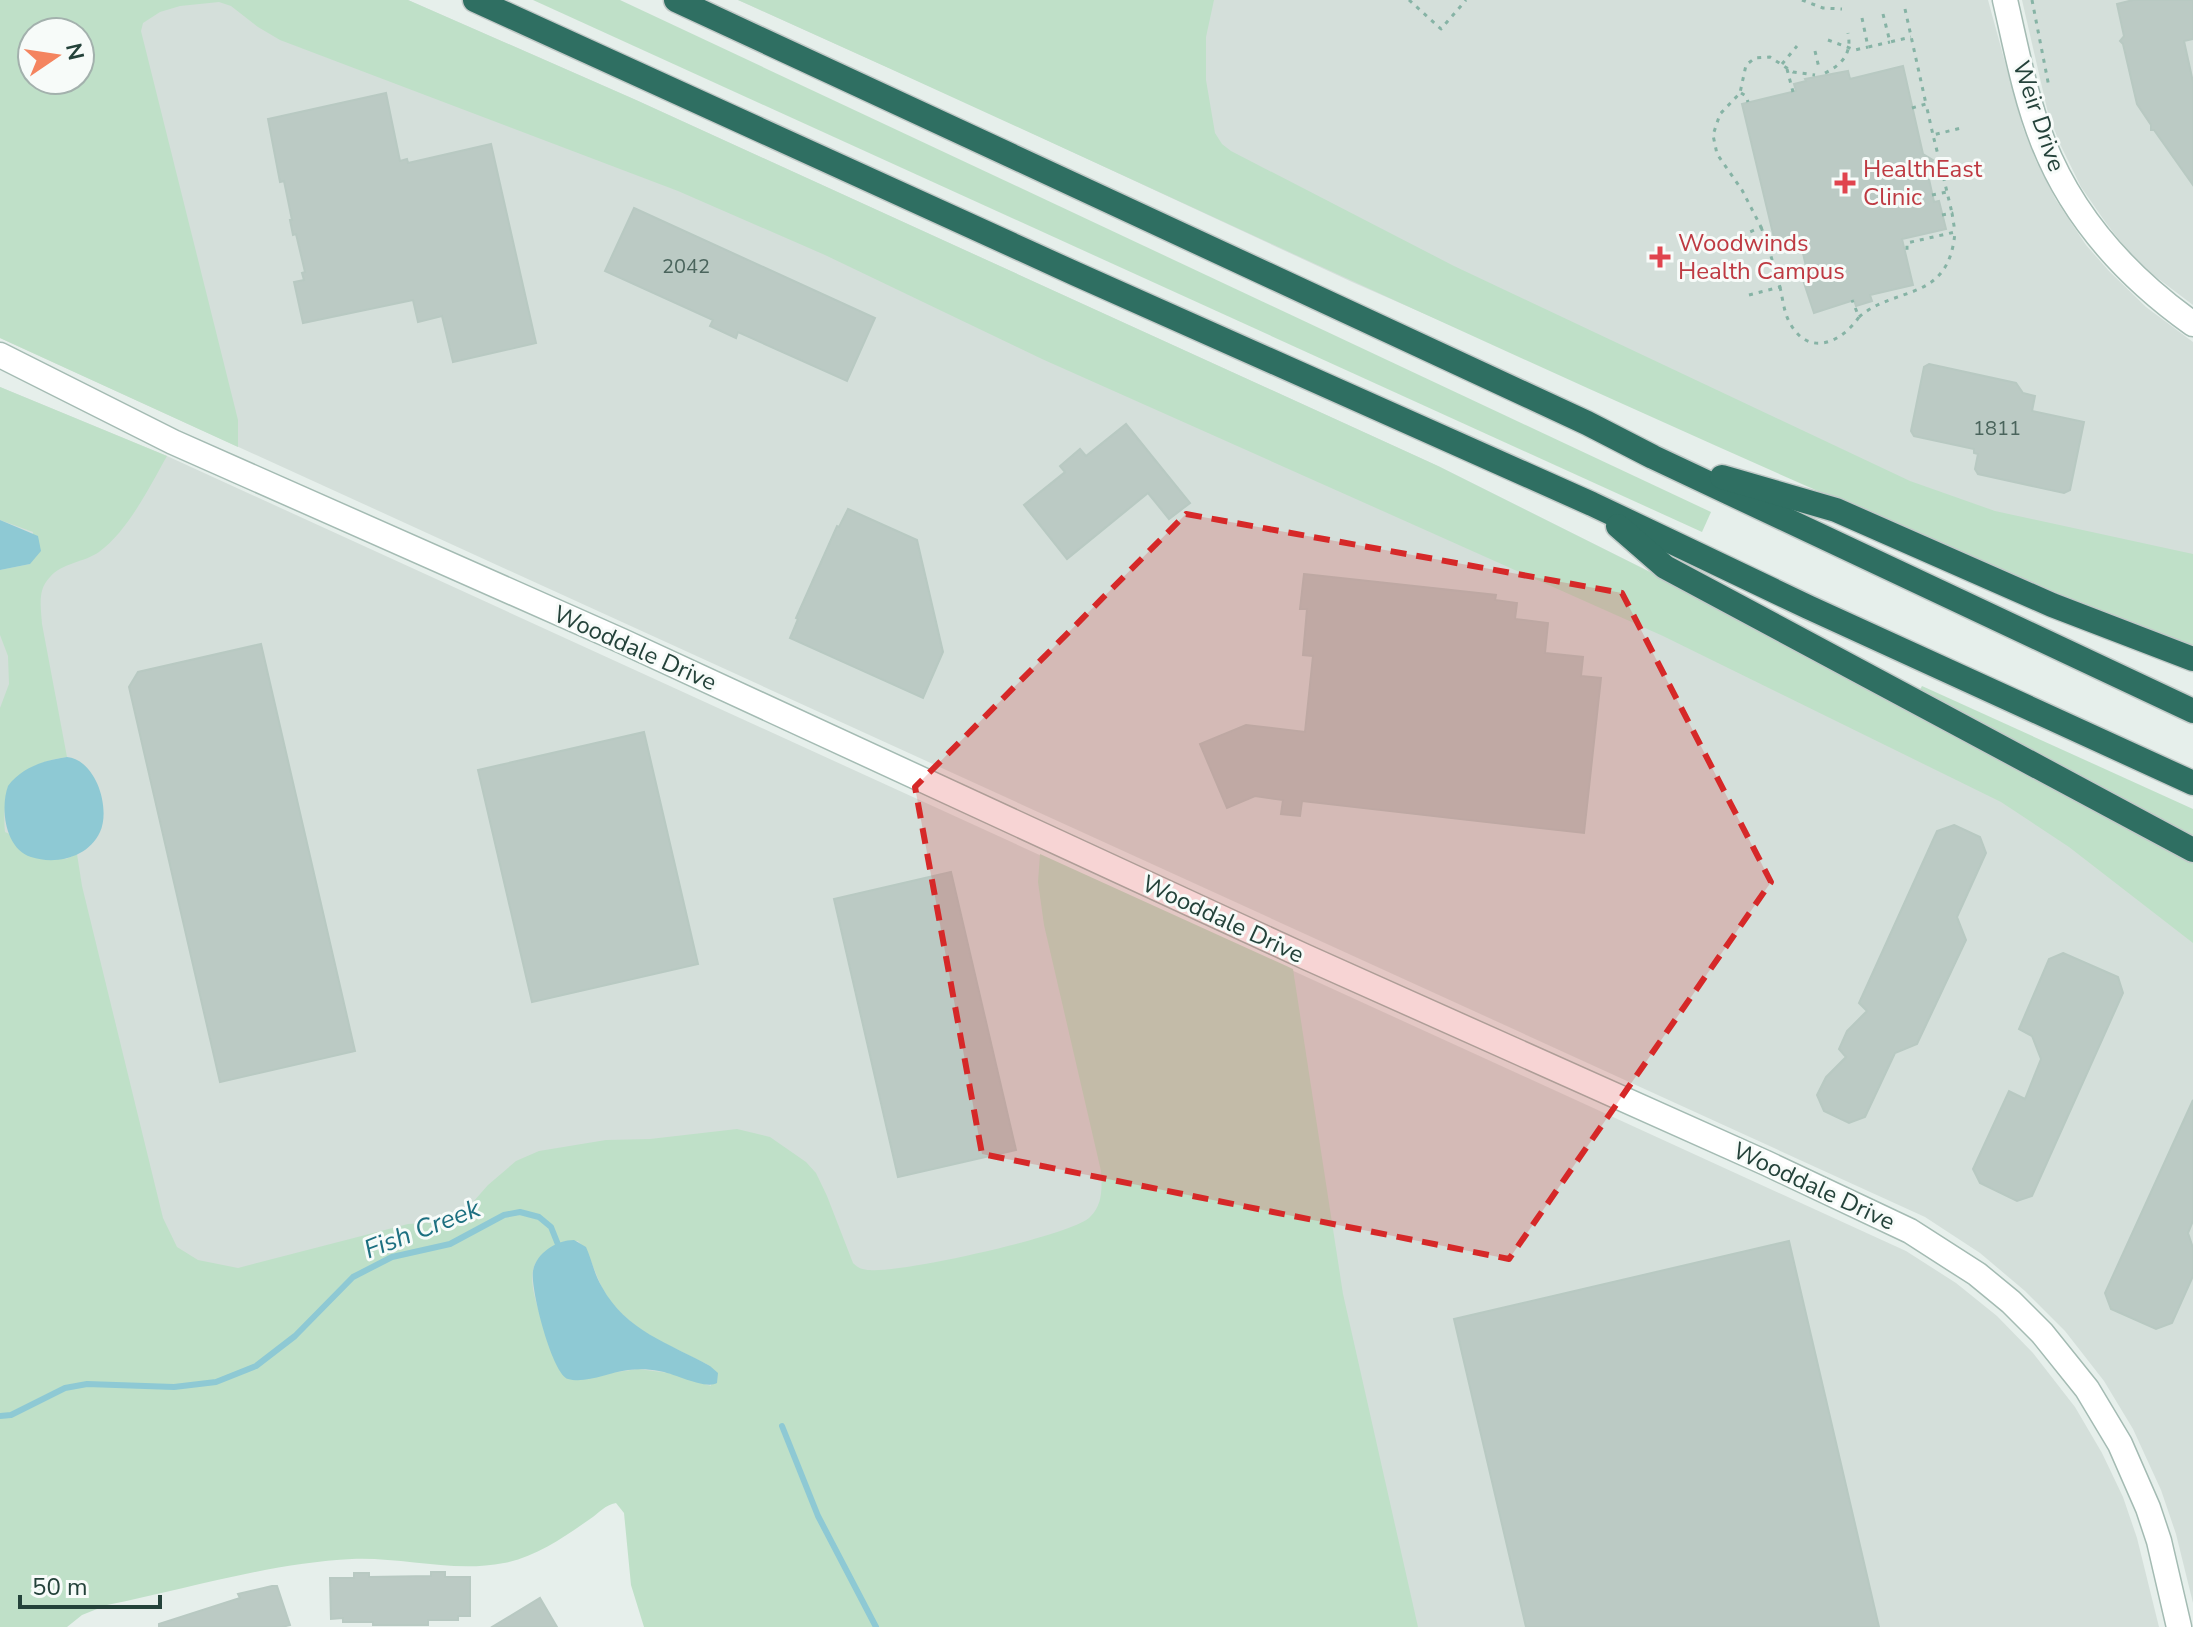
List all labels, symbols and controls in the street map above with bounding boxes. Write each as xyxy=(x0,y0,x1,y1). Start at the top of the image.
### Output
north arrow xyxy=(16,16,96,96)
text: N xyxy=(58,40,91,63)
street label: Weir Drive xyxy=(2005,56,2073,176)
place label: HealthEast Clinic xyxy=(1863,153,1983,213)
marker: HealthEast Clinic xyxy=(1834,172,1856,194)
place label: Woodwinds Health Campus xyxy=(1678,227,1845,287)
marker: Woodwinds Health Campus xyxy=(1649,246,1671,268)
house number: 2042 xyxy=(662,253,710,280)
house number: 1811 xyxy=(1973,415,2021,442)
street label: Wooddale Drive xyxy=(548,598,722,698)
street label: Wooddale Drive xyxy=(1137,867,1309,971)
street label: Wooddale Drive xyxy=(1728,1134,1900,1238)
water label: Fish Creek xyxy=(359,1191,486,1267)
scale bar xyxy=(20,1559,160,1609)
text: 50 m xyxy=(32,1571,88,1603)

